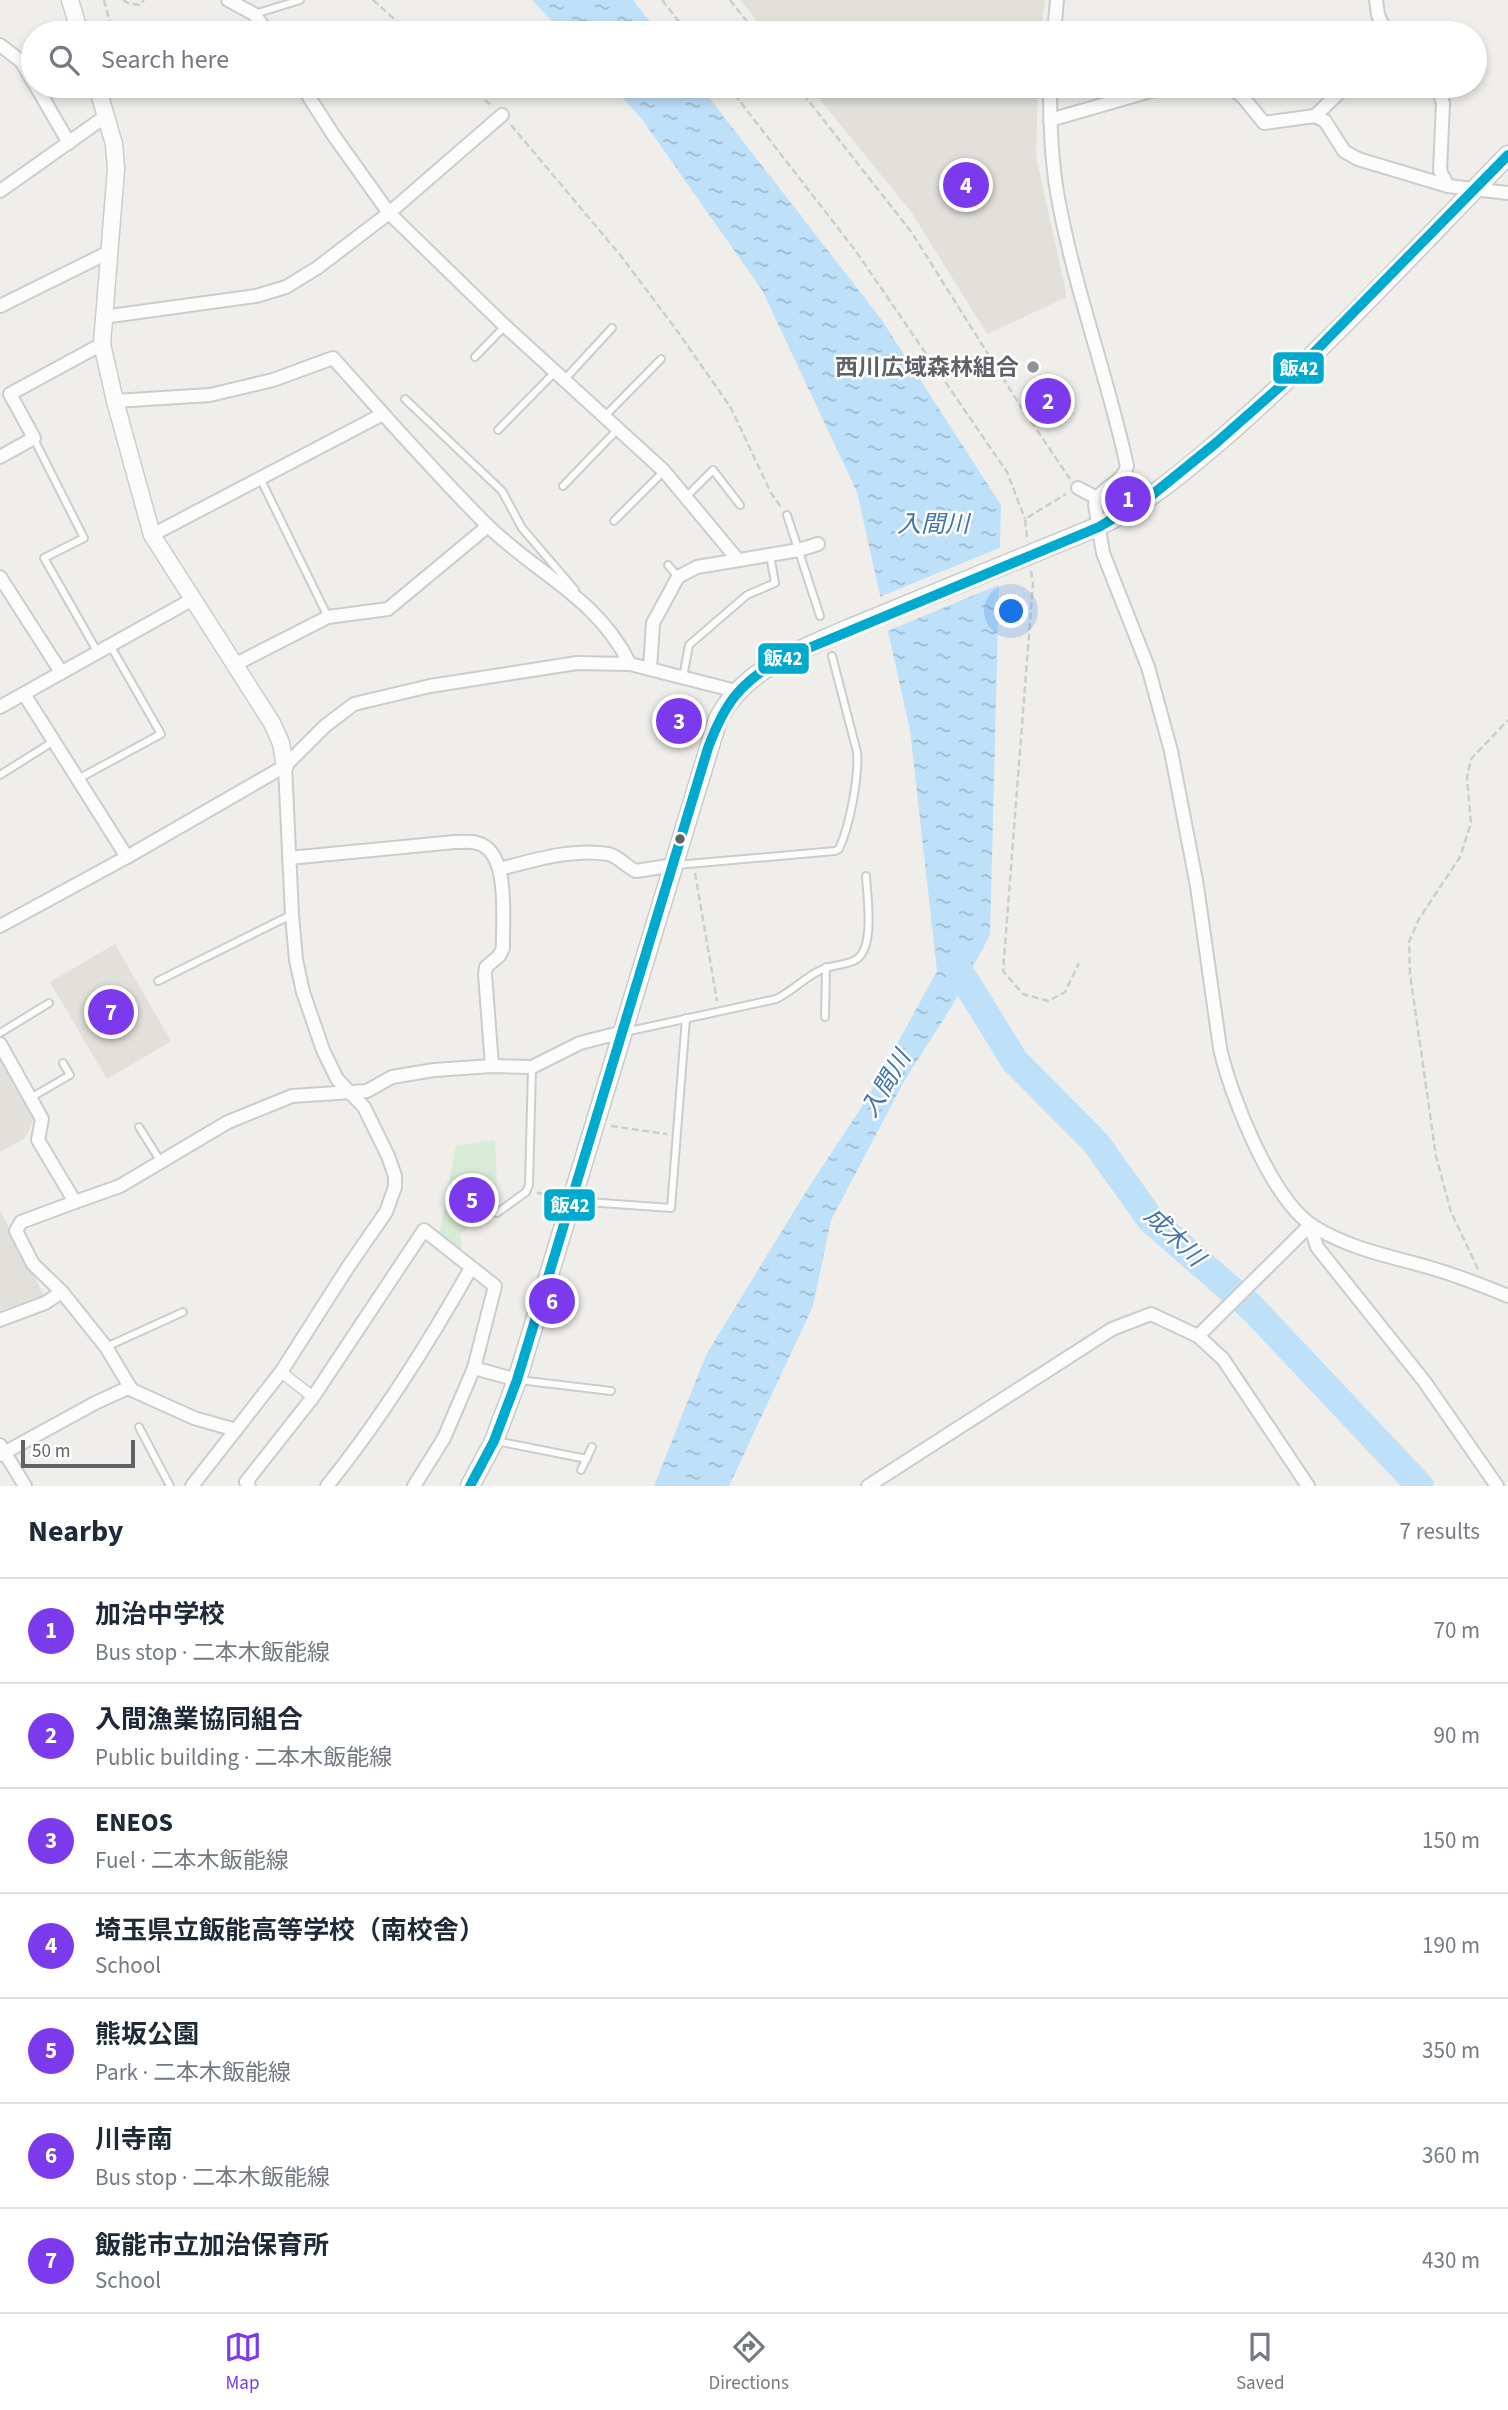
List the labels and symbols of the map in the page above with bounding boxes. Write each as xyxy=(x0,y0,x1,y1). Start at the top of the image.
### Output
pin: 4 xyxy=(943,159,989,211)
place label: 西川広域森林組合 xyxy=(835,351,1019,384)
line badge: 飯42 xyxy=(1272,351,1325,385)
text: 飯42 xyxy=(1279,356,1319,383)
marker: 西川広域森林組合 xyxy=(1025,359,1041,375)
pin: 2 xyxy=(1025,375,1071,427)
pin: 1 xyxy=(1105,473,1151,525)
water label: 入間川 xyxy=(897,507,972,542)
your location xyxy=(994,594,1028,628)
line badge: 飯42 xyxy=(757,642,810,675)
text: 飯42 xyxy=(763,646,803,673)
pin: 3 xyxy=(656,695,702,747)
unlabelled marker xyxy=(673,832,687,846)
pin: 7 xyxy=(88,986,134,1038)
water label: 入間川 xyxy=(852,1042,921,1124)
pin: 5 xyxy=(449,1174,495,1226)
line badge: 飯42 xyxy=(543,1188,596,1222)
text: 飯42 xyxy=(550,1193,590,1220)
water label: 成木川 xyxy=(1136,1199,1214,1277)
pin: 6 xyxy=(529,1275,575,1327)
scale bar xyxy=(21,1437,135,1469)

